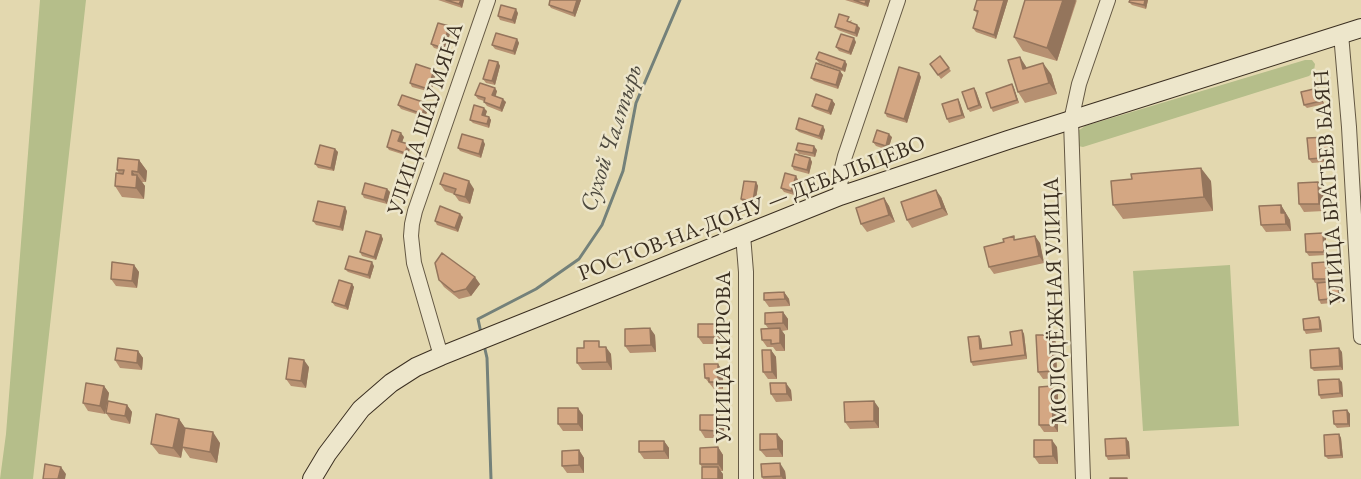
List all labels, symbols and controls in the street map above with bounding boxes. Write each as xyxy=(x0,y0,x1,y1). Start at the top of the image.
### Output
street label: УЛИЦА ШАУМЯНА xyxy=(382,20,470,218)
water label: Сухой Чалтырь xyxy=(575,61,649,215)
street label: УЛИЦА БРАТЬЕВ БАЯН xyxy=(1309,69,1351,305)
street label: РОСТОВ-НА-ДОНУ — ДЕБАЛЬЦЕВО xyxy=(575,130,929,288)
street label: МОЛОДЁЖНАЯ УЛИЦА xyxy=(1038,177,1074,425)
street label: УЛИЦА КИРОВА xyxy=(711,271,737,443)

